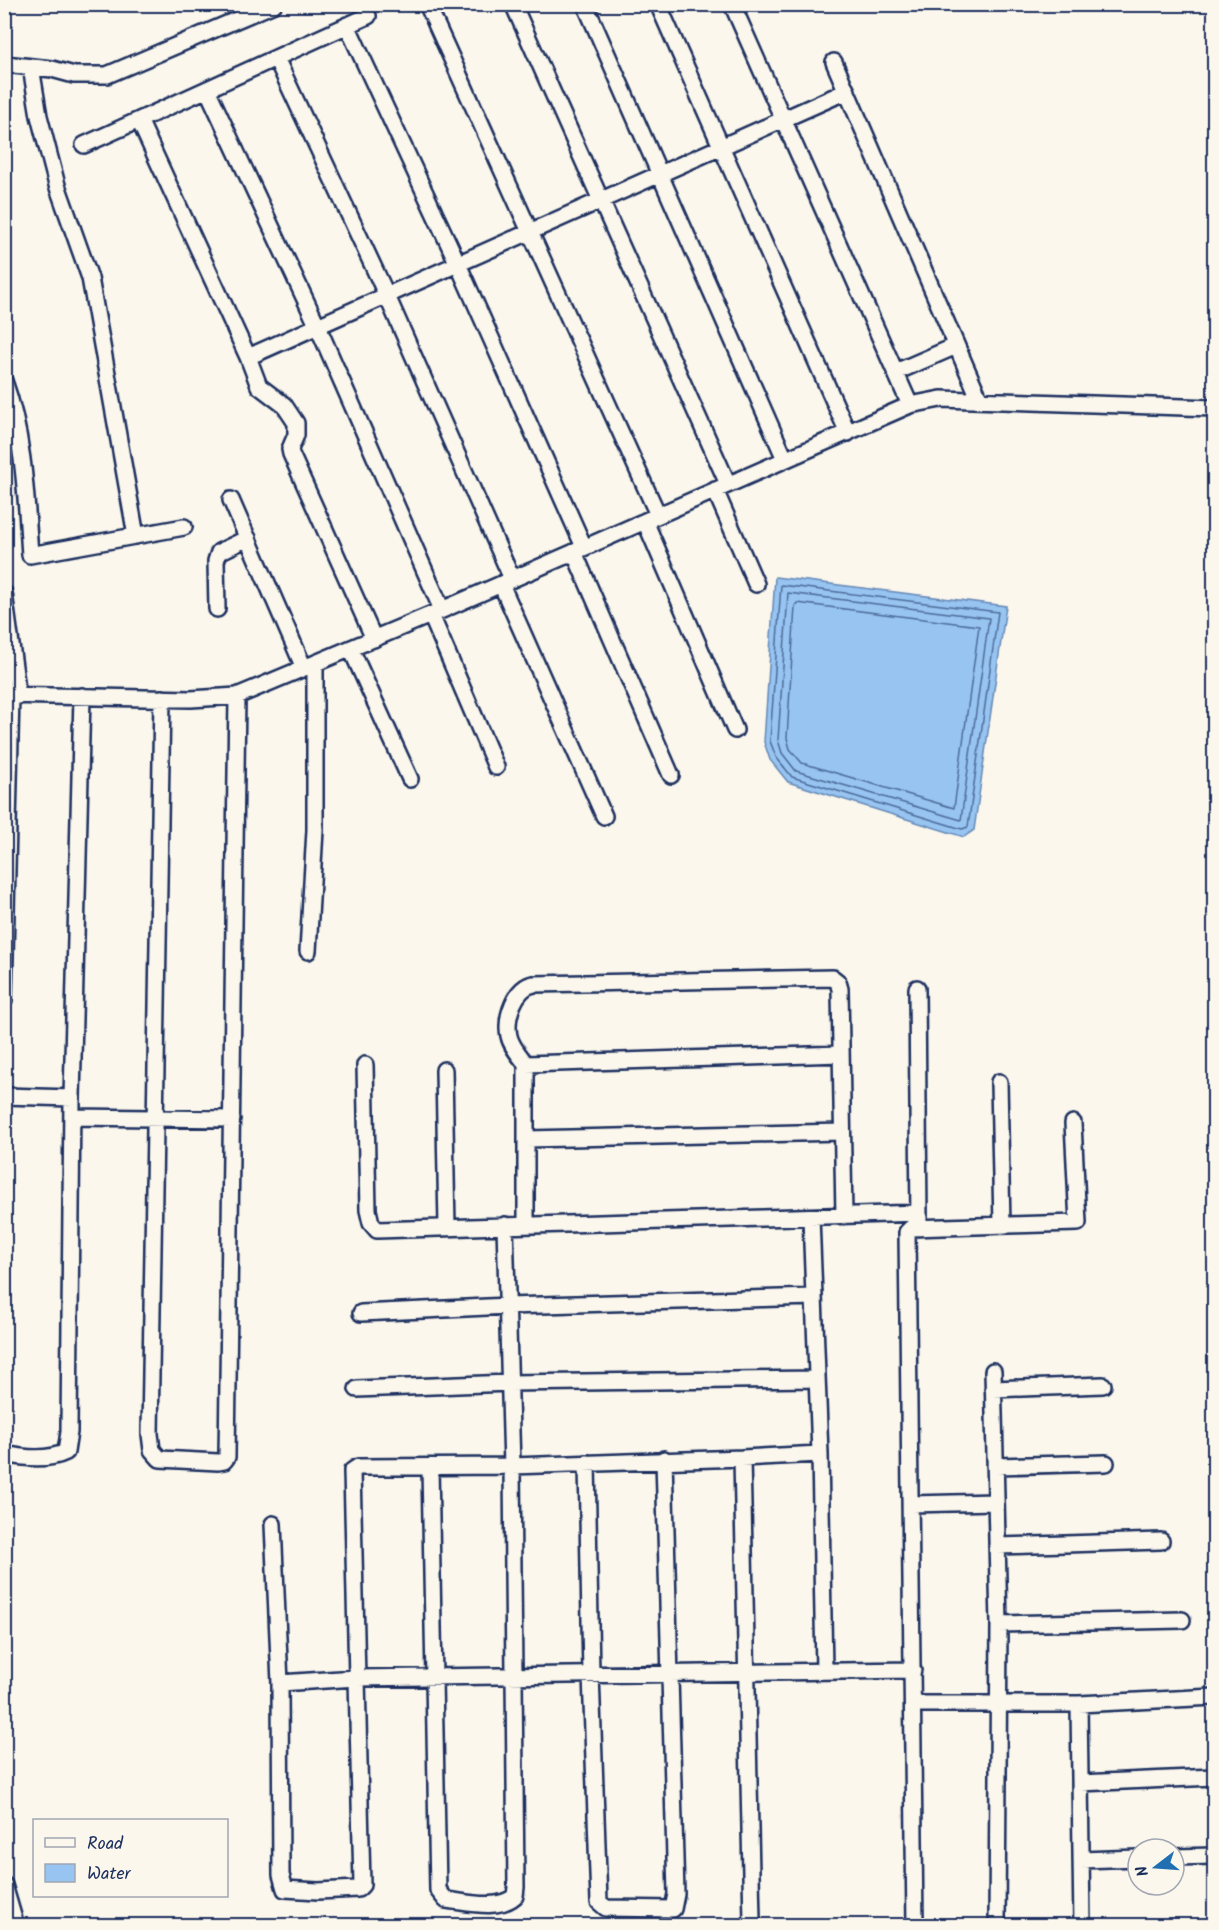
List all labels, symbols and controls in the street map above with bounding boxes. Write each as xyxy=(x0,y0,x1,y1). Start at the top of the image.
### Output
legend xyxy=(33,1819,228,1897)
text: Road xyxy=(87,1830,124,1859)
north arrow xyxy=(1126,1837,1186,1897)
text: Water xyxy=(87,1860,132,1889)
text: N xyxy=(1130,1862,1157,1879)

